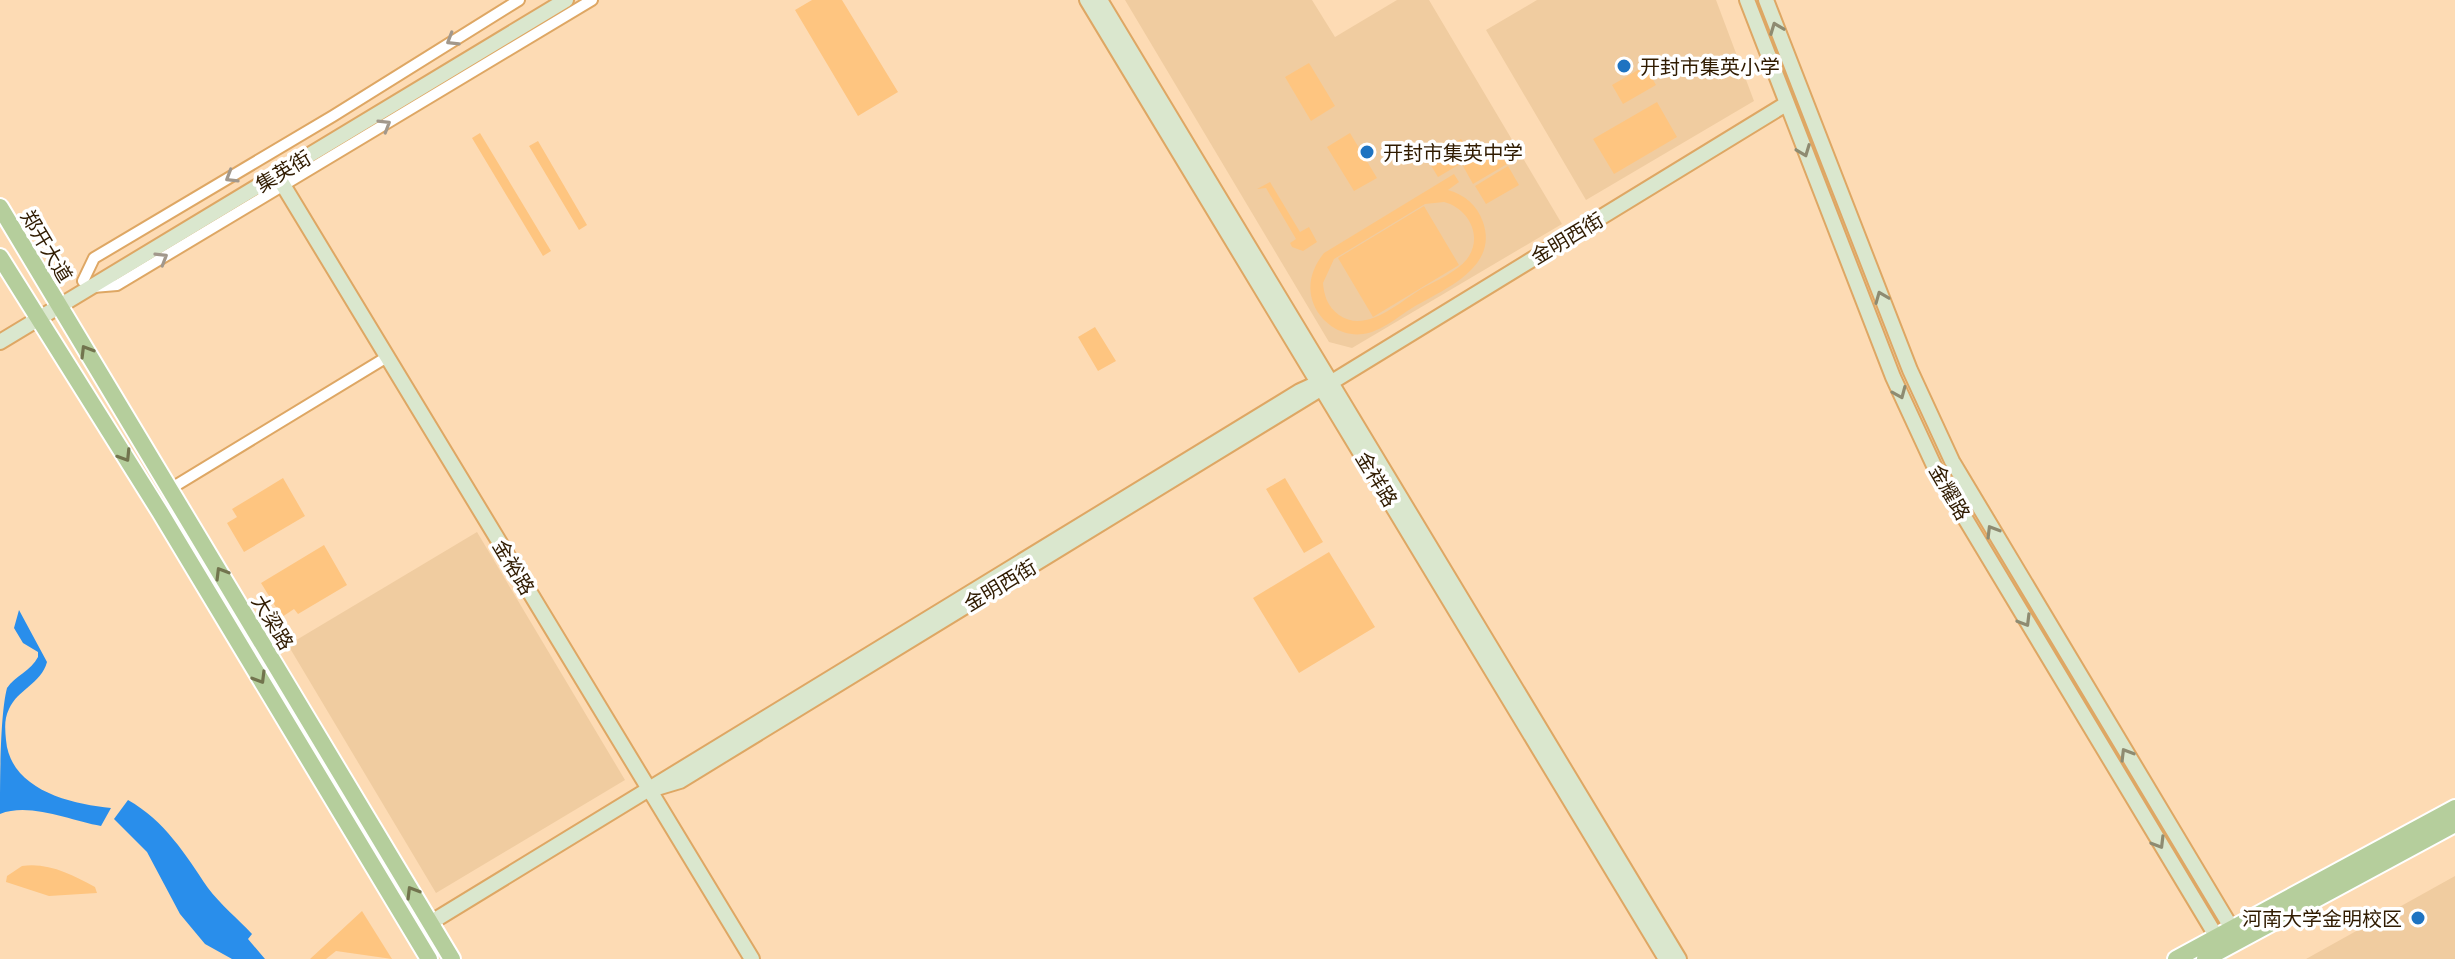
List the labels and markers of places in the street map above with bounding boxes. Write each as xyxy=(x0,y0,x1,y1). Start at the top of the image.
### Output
place label: 开封市集英小学 xyxy=(1640,54,1780,79)
marker: 开封市集英小学 xyxy=(1615,57,1633,75)
place label: 开封市集英中学 xyxy=(1383,140,1523,165)
marker: 开封市集英中学 xyxy=(1358,143,1376,161)
place label: 河南大学金明校区 xyxy=(2242,906,2402,931)
marker: 河南大学金明校区 xyxy=(2409,909,2427,927)

